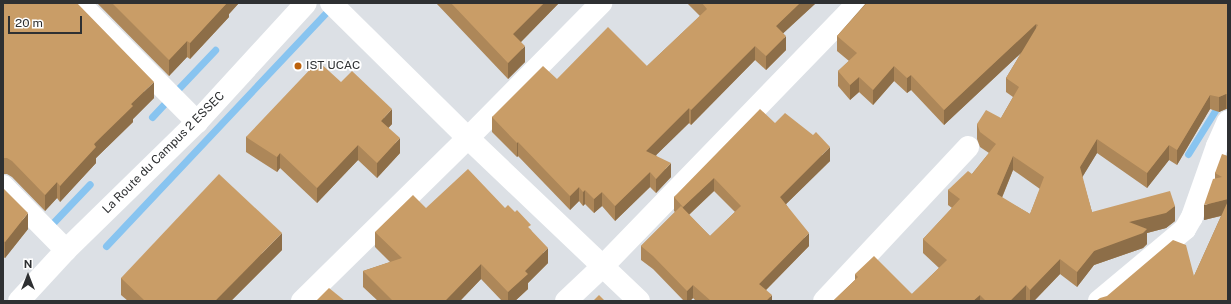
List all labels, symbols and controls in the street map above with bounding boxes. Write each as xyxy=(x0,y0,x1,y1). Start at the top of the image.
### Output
scale bar xyxy=(10,8,84,34)
text: 20 m xyxy=(15,16,43,30)
place label: IST UCAC xyxy=(306,59,360,73)
marker: IST UCAC xyxy=(293,61,303,71)
street label: La Route du Campus 2 ESSEC xyxy=(100,89,228,217)
north arrow xyxy=(8,256,48,296)
text: N xyxy=(24,258,32,270)

